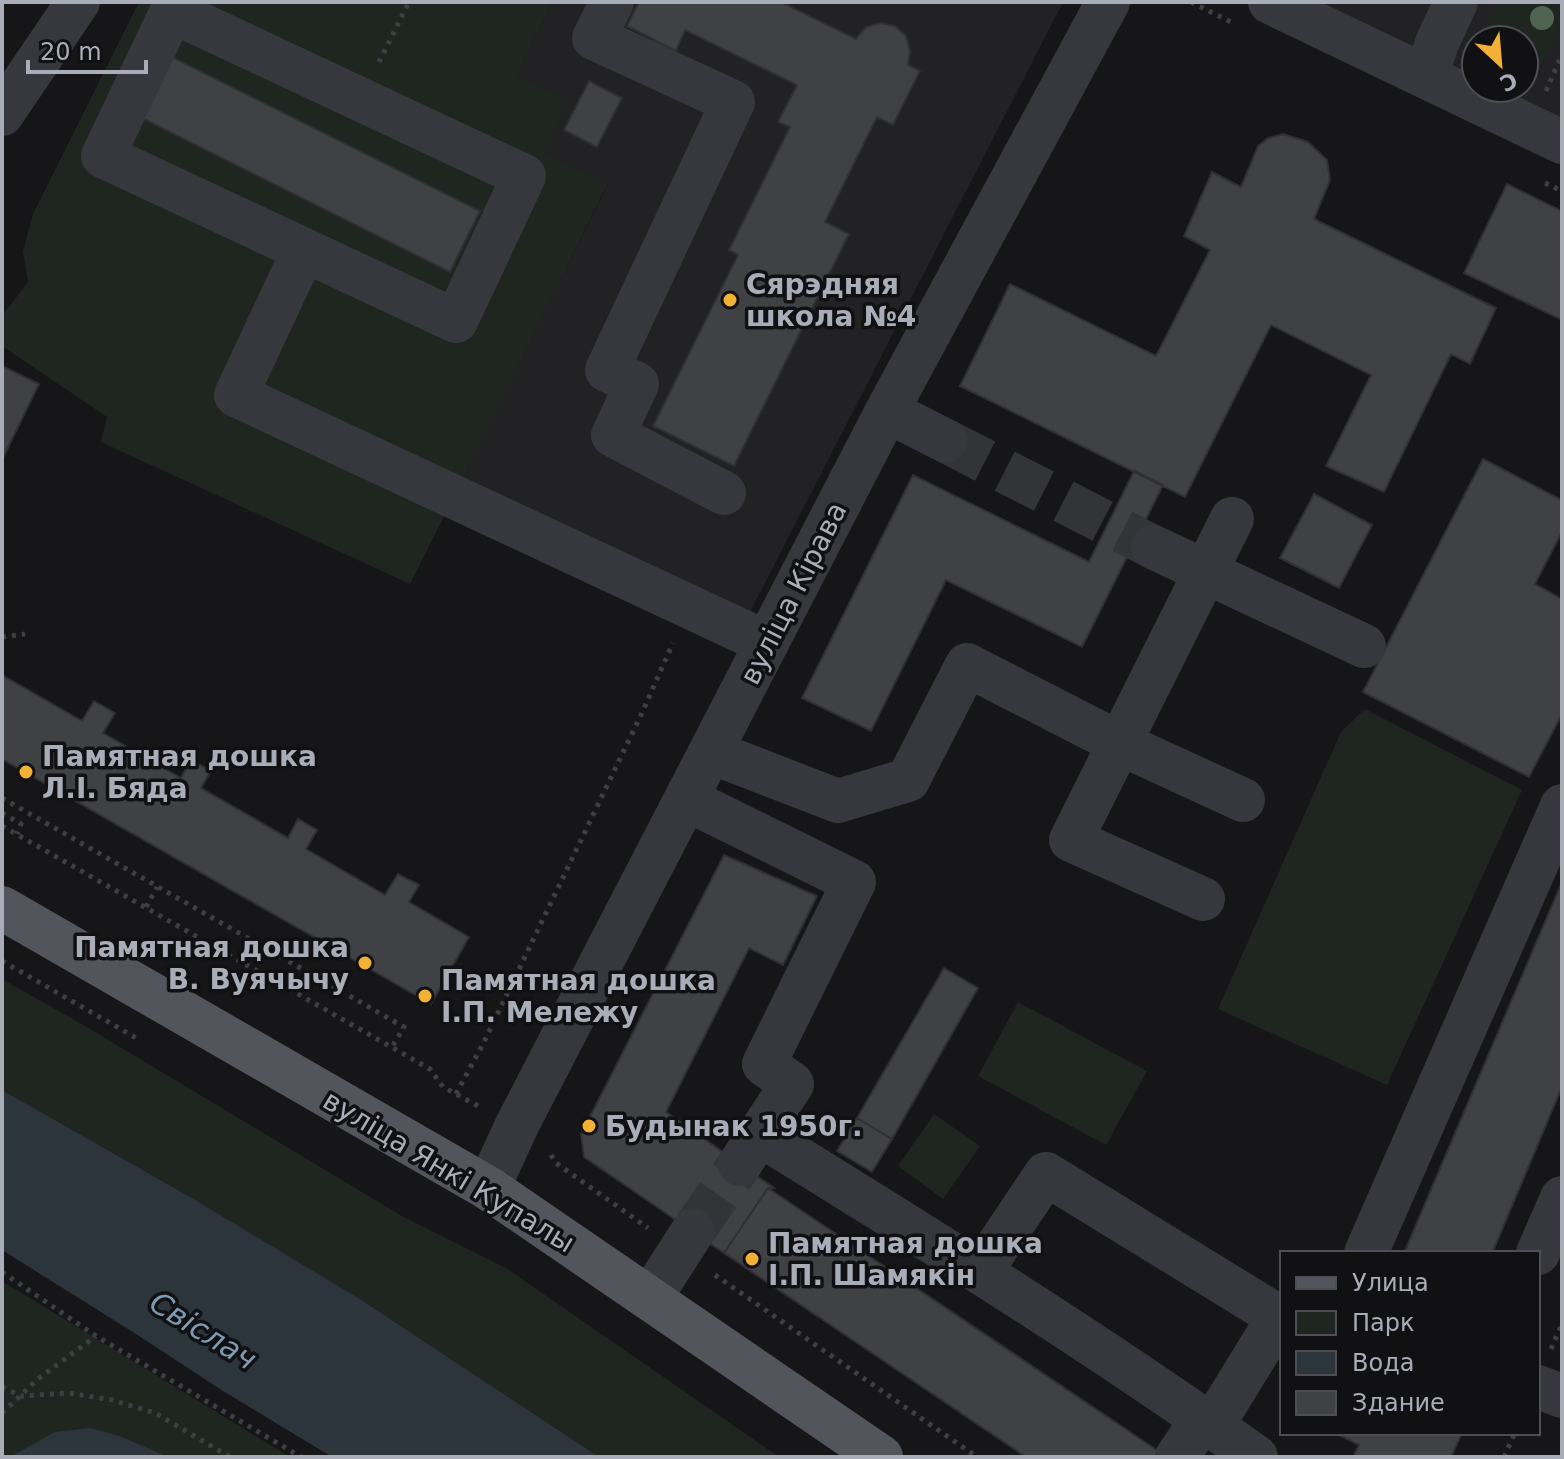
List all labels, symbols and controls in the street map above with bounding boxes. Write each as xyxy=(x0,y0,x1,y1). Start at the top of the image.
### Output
scale bar xyxy=(28,24,146,74)
north arrow xyxy=(1460,24,1540,104)
text: 20 m xyxy=(40,38,102,66)
text: С xyxy=(1496,67,1521,96)
place label: Сярэдняя школа №4 xyxy=(746,268,916,333)
marker: Сярэдняя школа №4 xyxy=(721,291,739,309)
street label: вуліца Кірава xyxy=(733,497,854,690)
place label: Памятная дошка Л.І. Бяда xyxy=(42,740,317,805)
marker: Памятная дошка Л.І. Бяда xyxy=(17,763,35,781)
place label: Памятная дошка В. Вуячычу xyxy=(74,931,349,996)
marker: Памятная дошка В. Вуячычу xyxy=(356,954,374,972)
place label: Памятная дошка І.П. Мележу xyxy=(441,964,716,1029)
marker: Памятная дошка І.П. Мележу xyxy=(416,987,434,1005)
street label: вуліца Янкі Купалы xyxy=(317,1083,580,1260)
place label: Будынак 1950г. xyxy=(605,1110,863,1143)
marker: Будынак 1950г. xyxy=(580,1117,598,1135)
place label: Памятная дошка І.П. Шамякін xyxy=(768,1227,1043,1292)
marker: Памятная дошка І.П. Шамякін xyxy=(743,1250,761,1268)
legend xyxy=(1280,1251,1540,1435)
text: Улица xyxy=(1352,1269,1429,1297)
water label: Свіслач xyxy=(144,1284,263,1377)
text: Парк xyxy=(1352,1309,1414,1337)
text: Вода xyxy=(1352,1349,1414,1377)
text: Здание xyxy=(1352,1389,1445,1417)

